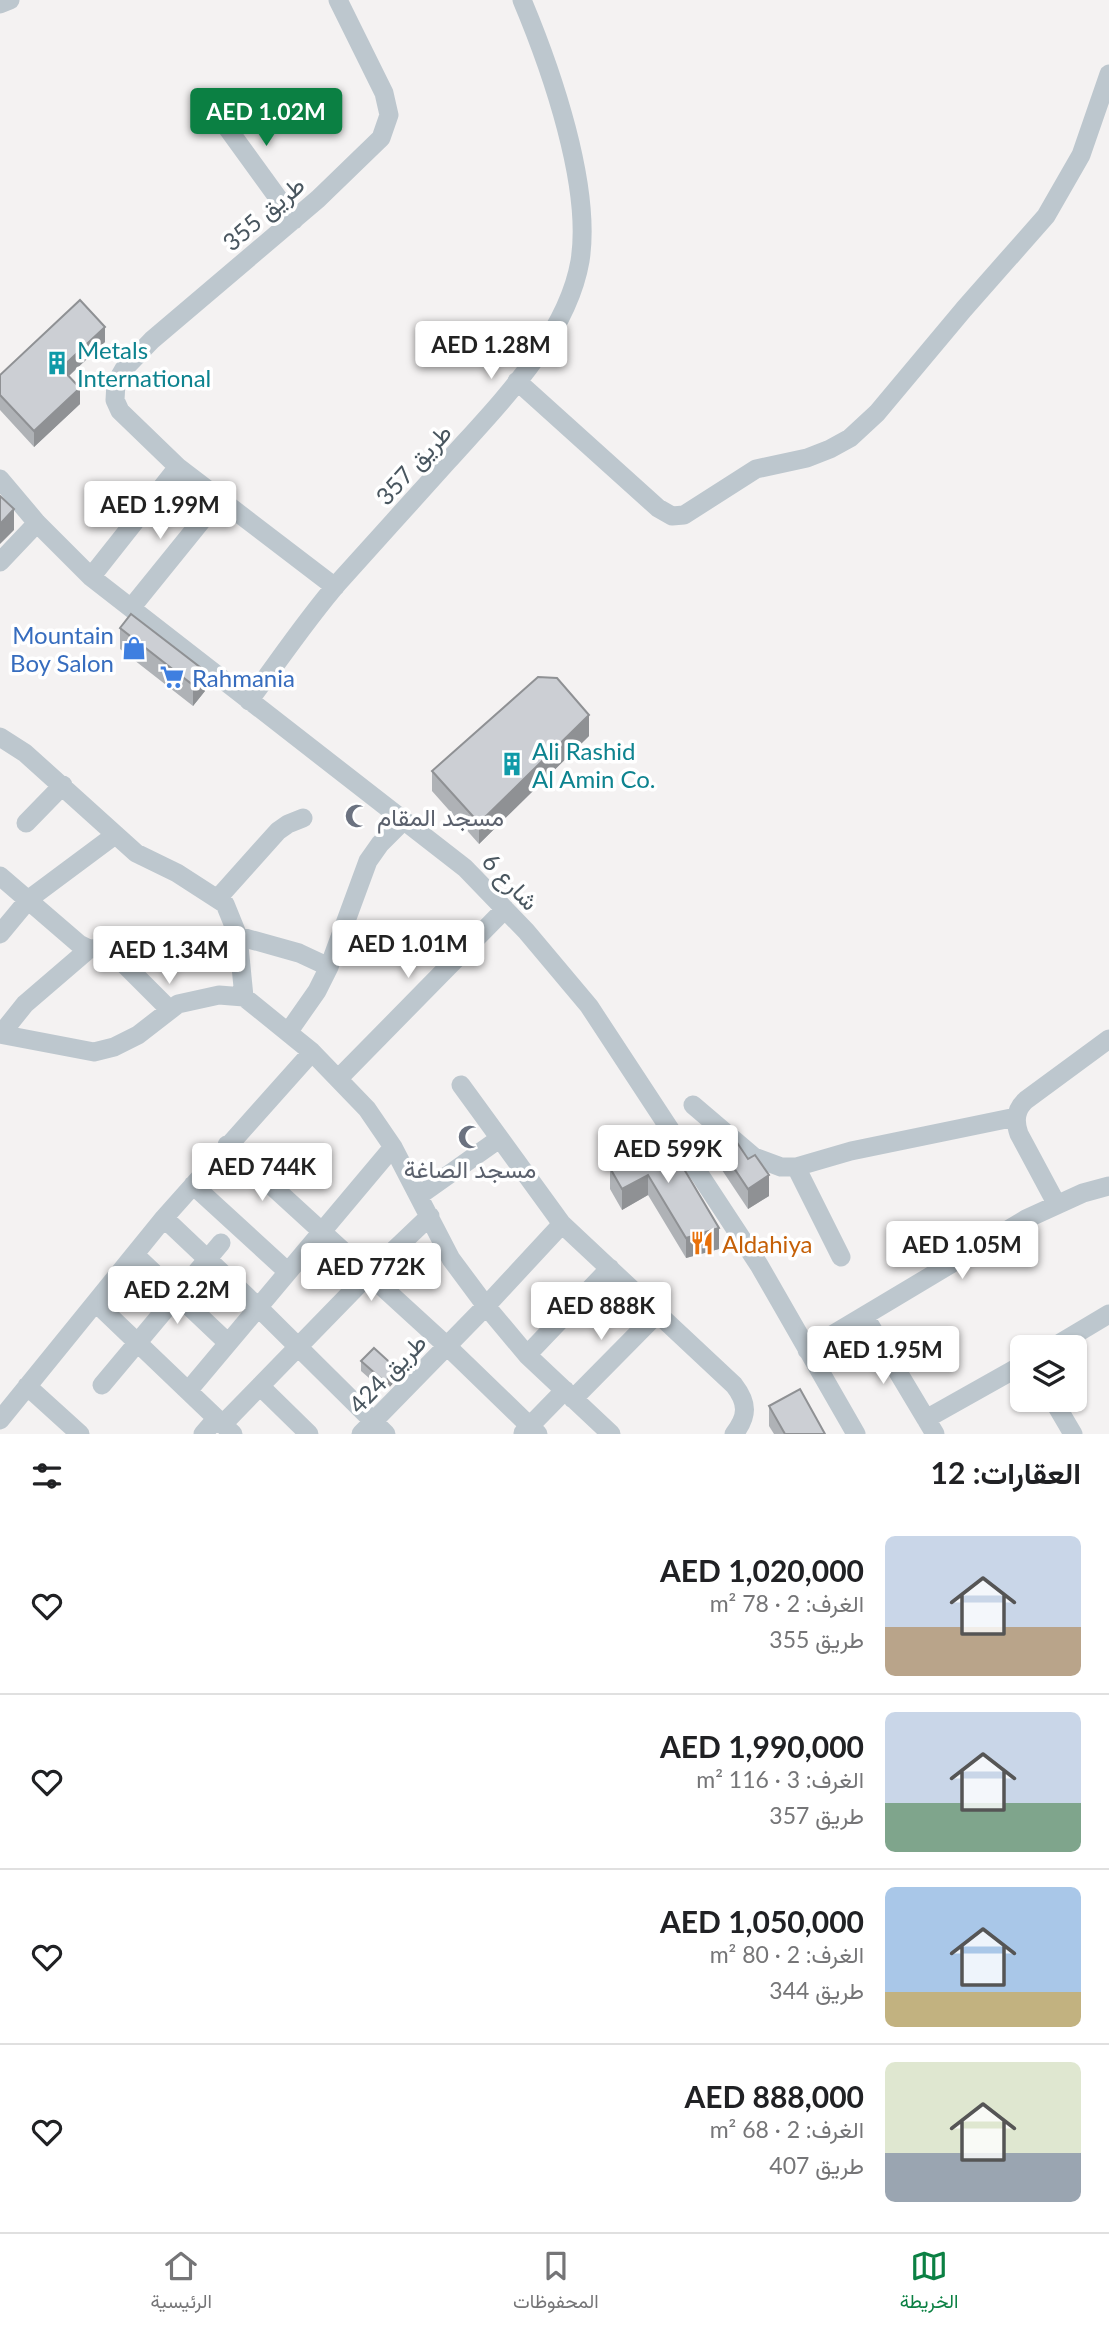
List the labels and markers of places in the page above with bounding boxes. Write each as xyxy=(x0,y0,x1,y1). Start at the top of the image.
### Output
pin: AED 1.02M xyxy=(186,88,346,148)
pin: AED 1.28M xyxy=(411,322,571,381)
place label: Metals International xyxy=(77,335,211,392)
building icon: Metals International xyxy=(43,349,71,377)
pin: AED 1.99M xyxy=(80,482,240,541)
place label: Mountain Boy Salon xyxy=(10,620,114,677)
shop icon: Mountain Boy Salon xyxy=(120,634,148,662)
supermarket icon: Rahmania xyxy=(158,663,186,691)
place label: Rahmania xyxy=(192,663,295,692)
place label: Ali Rashid Al Amin Co. xyxy=(532,736,656,793)
building icon: Ali Rashid Al Amin Co. xyxy=(498,750,526,778)
mosque icon: مسجد المقام xyxy=(343,802,371,830)
place label: مسجد المقام xyxy=(377,802,504,834)
pin: AED 1.01M xyxy=(328,920,488,980)
pin: AED 1.34M xyxy=(89,926,249,986)
mosque icon: مسجد الصاغة xyxy=(456,1123,484,1151)
pin: AED 599K xyxy=(596,1126,740,1185)
pin: AED 744K xyxy=(190,1144,334,1203)
place label: مسجد الصاغة xyxy=(404,1154,536,1184)
pin: AED 1.05M xyxy=(882,1222,1042,1281)
restaurant icon: Aldahiya xyxy=(688,1229,716,1257)
place label: Aldahiya xyxy=(722,1229,812,1258)
pin: AED 772K xyxy=(299,1244,443,1303)
pin: AED 2.2M xyxy=(105,1266,249,1326)
pin: AED 888K xyxy=(529,1282,673,1342)
pin: AED 1.95M xyxy=(803,1326,963,1386)

